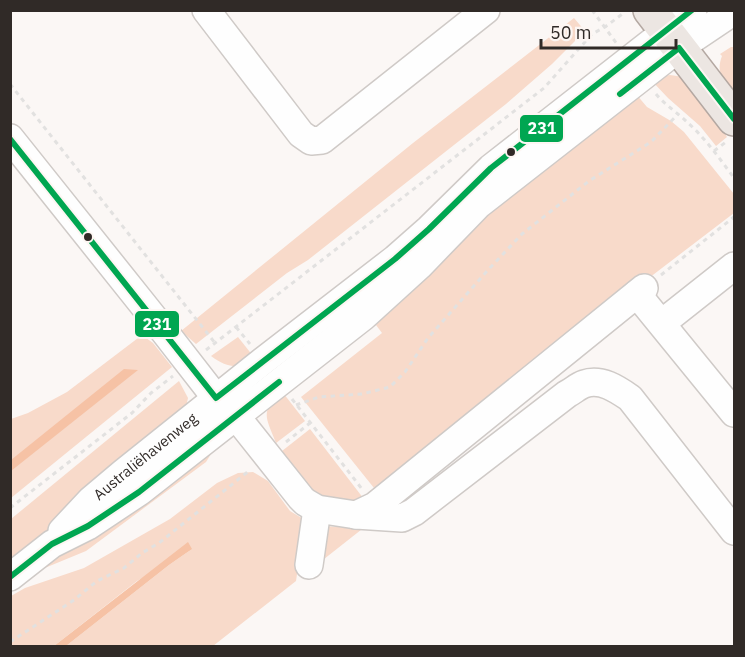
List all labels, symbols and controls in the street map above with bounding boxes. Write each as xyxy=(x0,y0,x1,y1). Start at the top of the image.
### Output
scale bar xyxy=(541,12,676,50)
text: 50 m xyxy=(550,21,592,44)
line badge: 231 xyxy=(519,114,564,143)
text: 231 xyxy=(528,118,557,138)
unlabelled marker xyxy=(505,146,517,158)
unlabelled marker xyxy=(82,231,94,243)
line badge: 231 xyxy=(134,310,180,338)
text: 231 xyxy=(143,314,172,334)
street label: Australiëhavenweg xyxy=(89,408,201,504)

